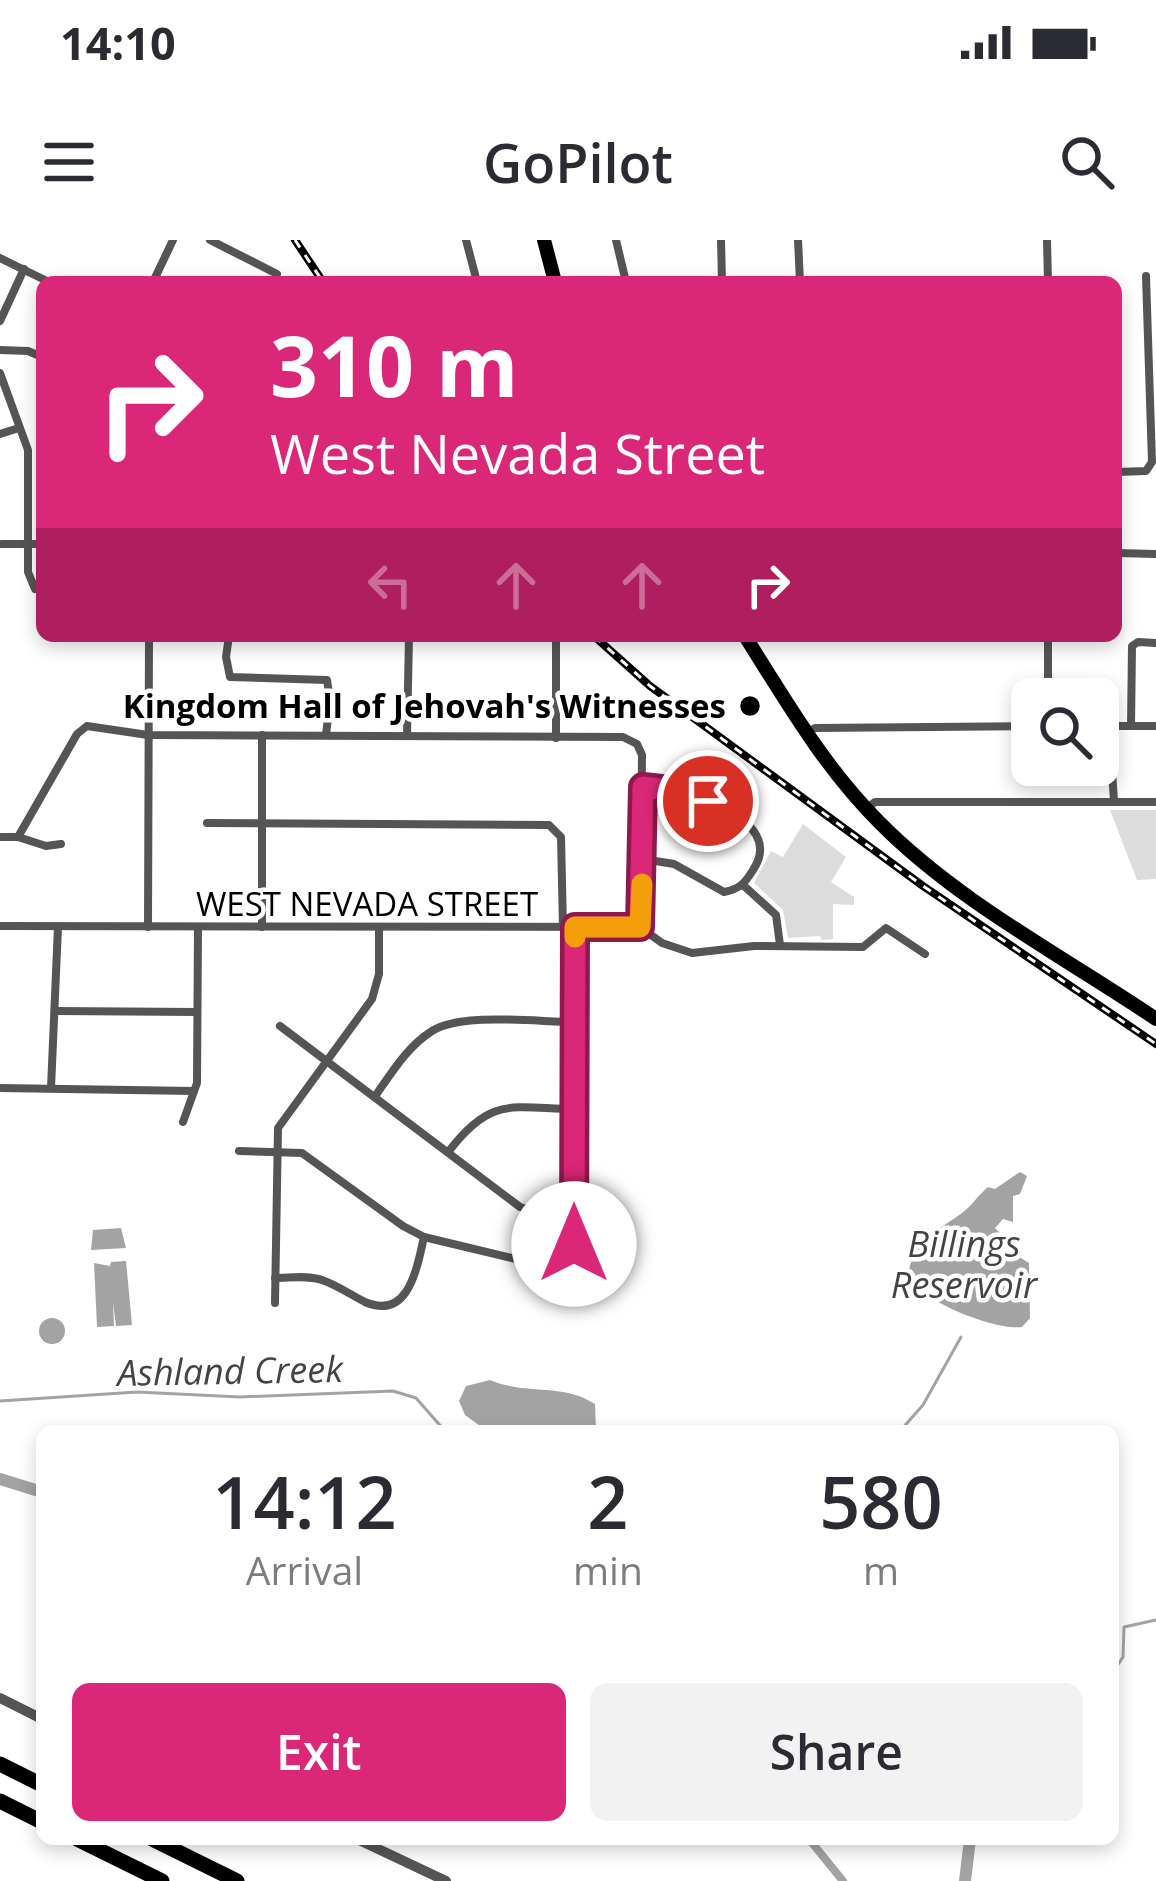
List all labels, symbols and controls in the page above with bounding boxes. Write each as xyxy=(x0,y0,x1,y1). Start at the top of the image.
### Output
text: 14:10 xyxy=(60,12,176,73)
text: GoPilot xyxy=(483,125,673,199)
icon: menu xyxy=(36,129,102,195)
icon: search xyxy=(1054,129,1120,195)
text: 310 m xyxy=(270,307,518,422)
icon: right xyxy=(72,324,228,480)
text: West Nevada Street xyxy=(270,416,765,490)
icon: left xyxy=(357,552,423,618)
icon: ahead xyxy=(483,552,549,618)
icon: ahead xyxy=(609,552,675,618)
icon: right xyxy=(735,552,801,618)
map controls xyxy=(1011,678,1119,786)
button: search xyxy=(1011,678,1119,786)
place label: Kingdom Hall of Jehovah's Witnesses xyxy=(123,683,726,728)
marker: Kingdom Hall of Jehovah's Witnesses xyxy=(737,693,763,719)
pin xyxy=(657,750,759,852)
icon: arrive xyxy=(675,768,741,834)
street label: WEST NEVADA STREET xyxy=(196,881,538,926)
position arrow xyxy=(511,1181,637,1307)
water label: Billings Reservoir xyxy=(891,1219,1039,1309)
water label: Ashland Creek xyxy=(114,1344,345,1397)
text: 14:12 xyxy=(212,1452,397,1550)
text: 2 xyxy=(587,1452,629,1550)
text: 580 xyxy=(819,1452,943,1550)
text: Arrival xyxy=(246,1543,363,1596)
text: min xyxy=(573,1543,643,1596)
text: m xyxy=(863,1543,899,1596)
button: Exit xyxy=(72,1683,566,1821)
button: Share xyxy=(590,1683,1083,1821)

